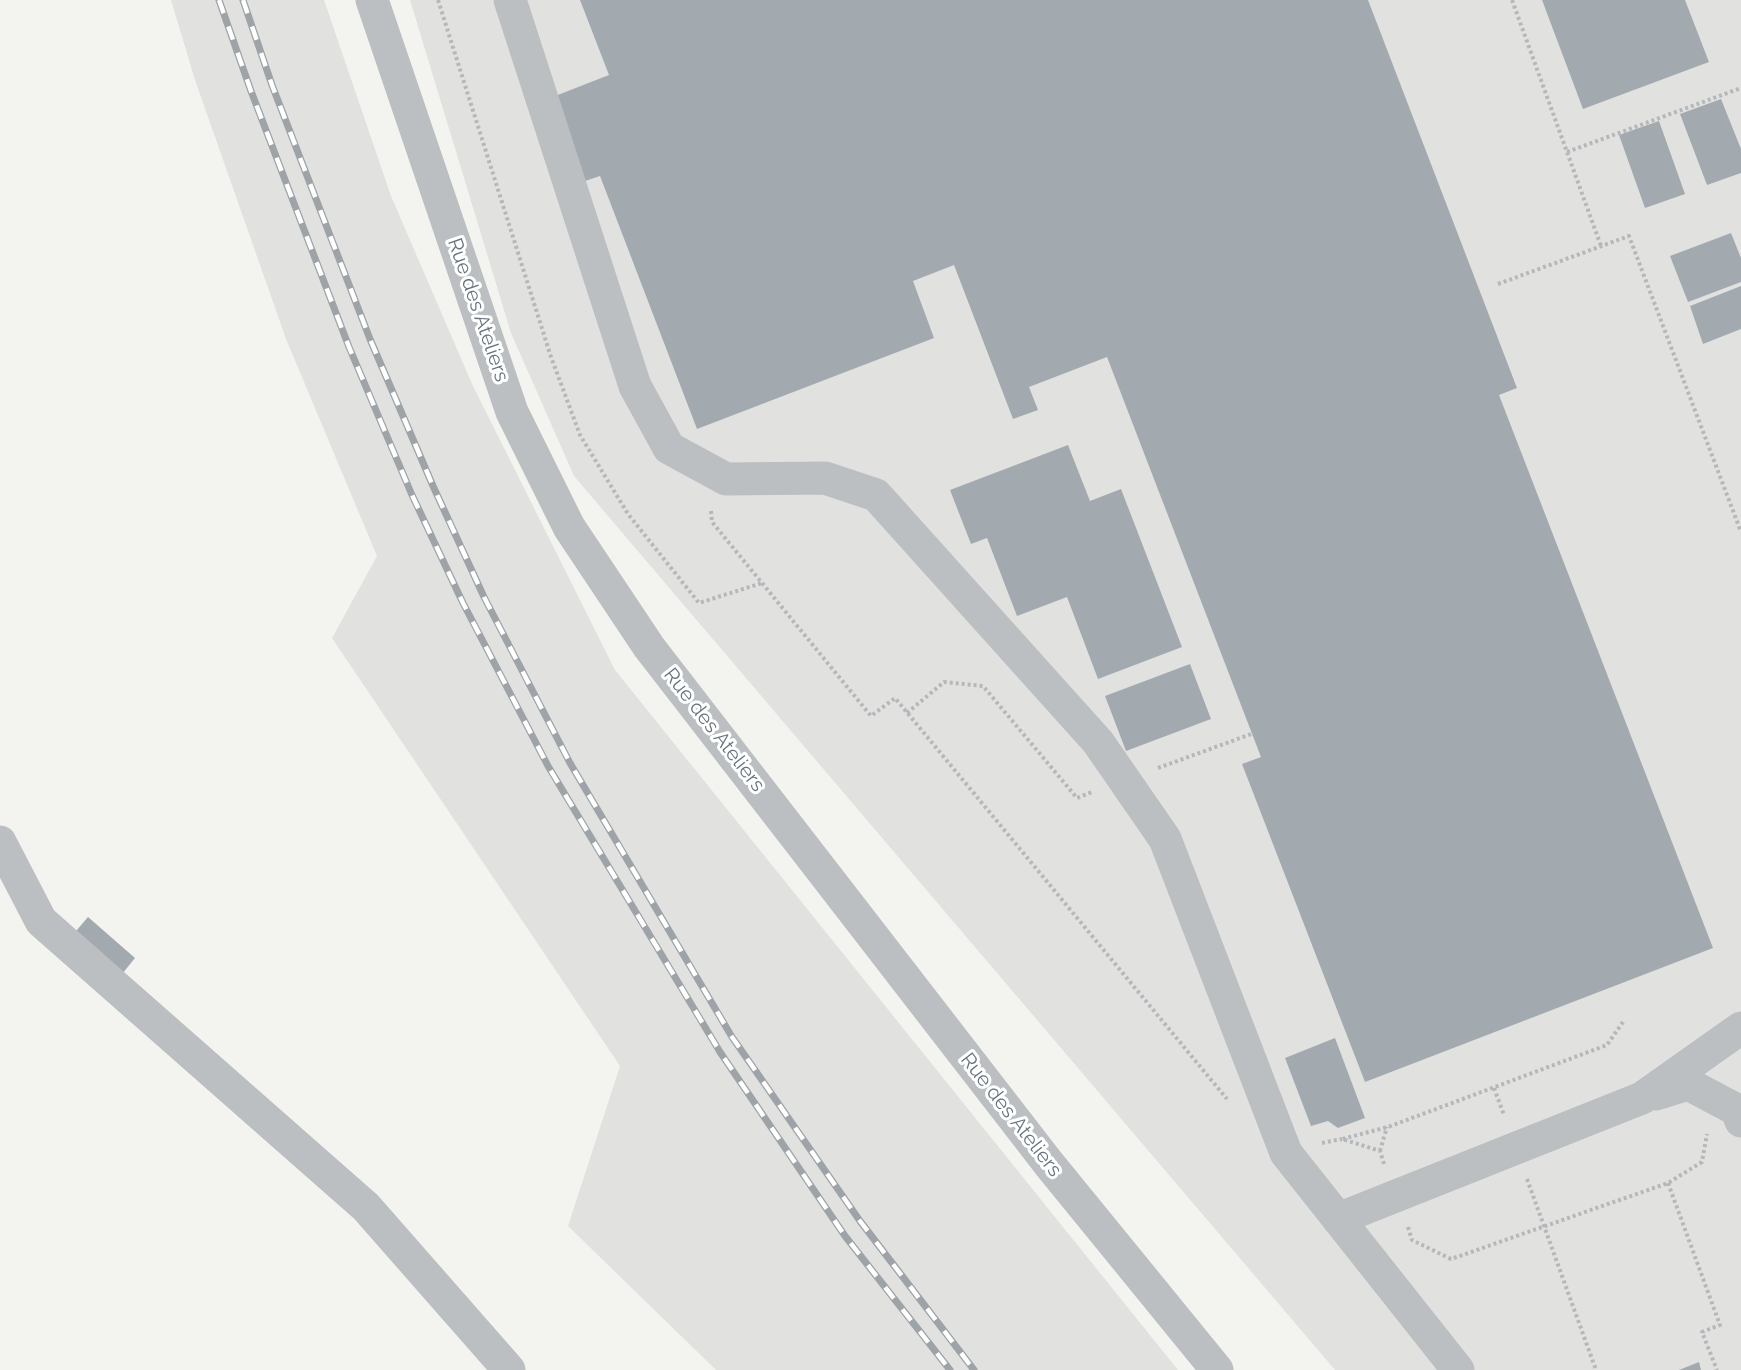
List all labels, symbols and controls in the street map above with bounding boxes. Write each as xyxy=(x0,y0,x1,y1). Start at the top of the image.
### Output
street label: Rue des Ateliers xyxy=(442,235,514,385)
street label: Rue des Ateliers xyxy=(658,663,770,797)
street label: Rue des Ateliers xyxy=(955,1048,1067,1182)

